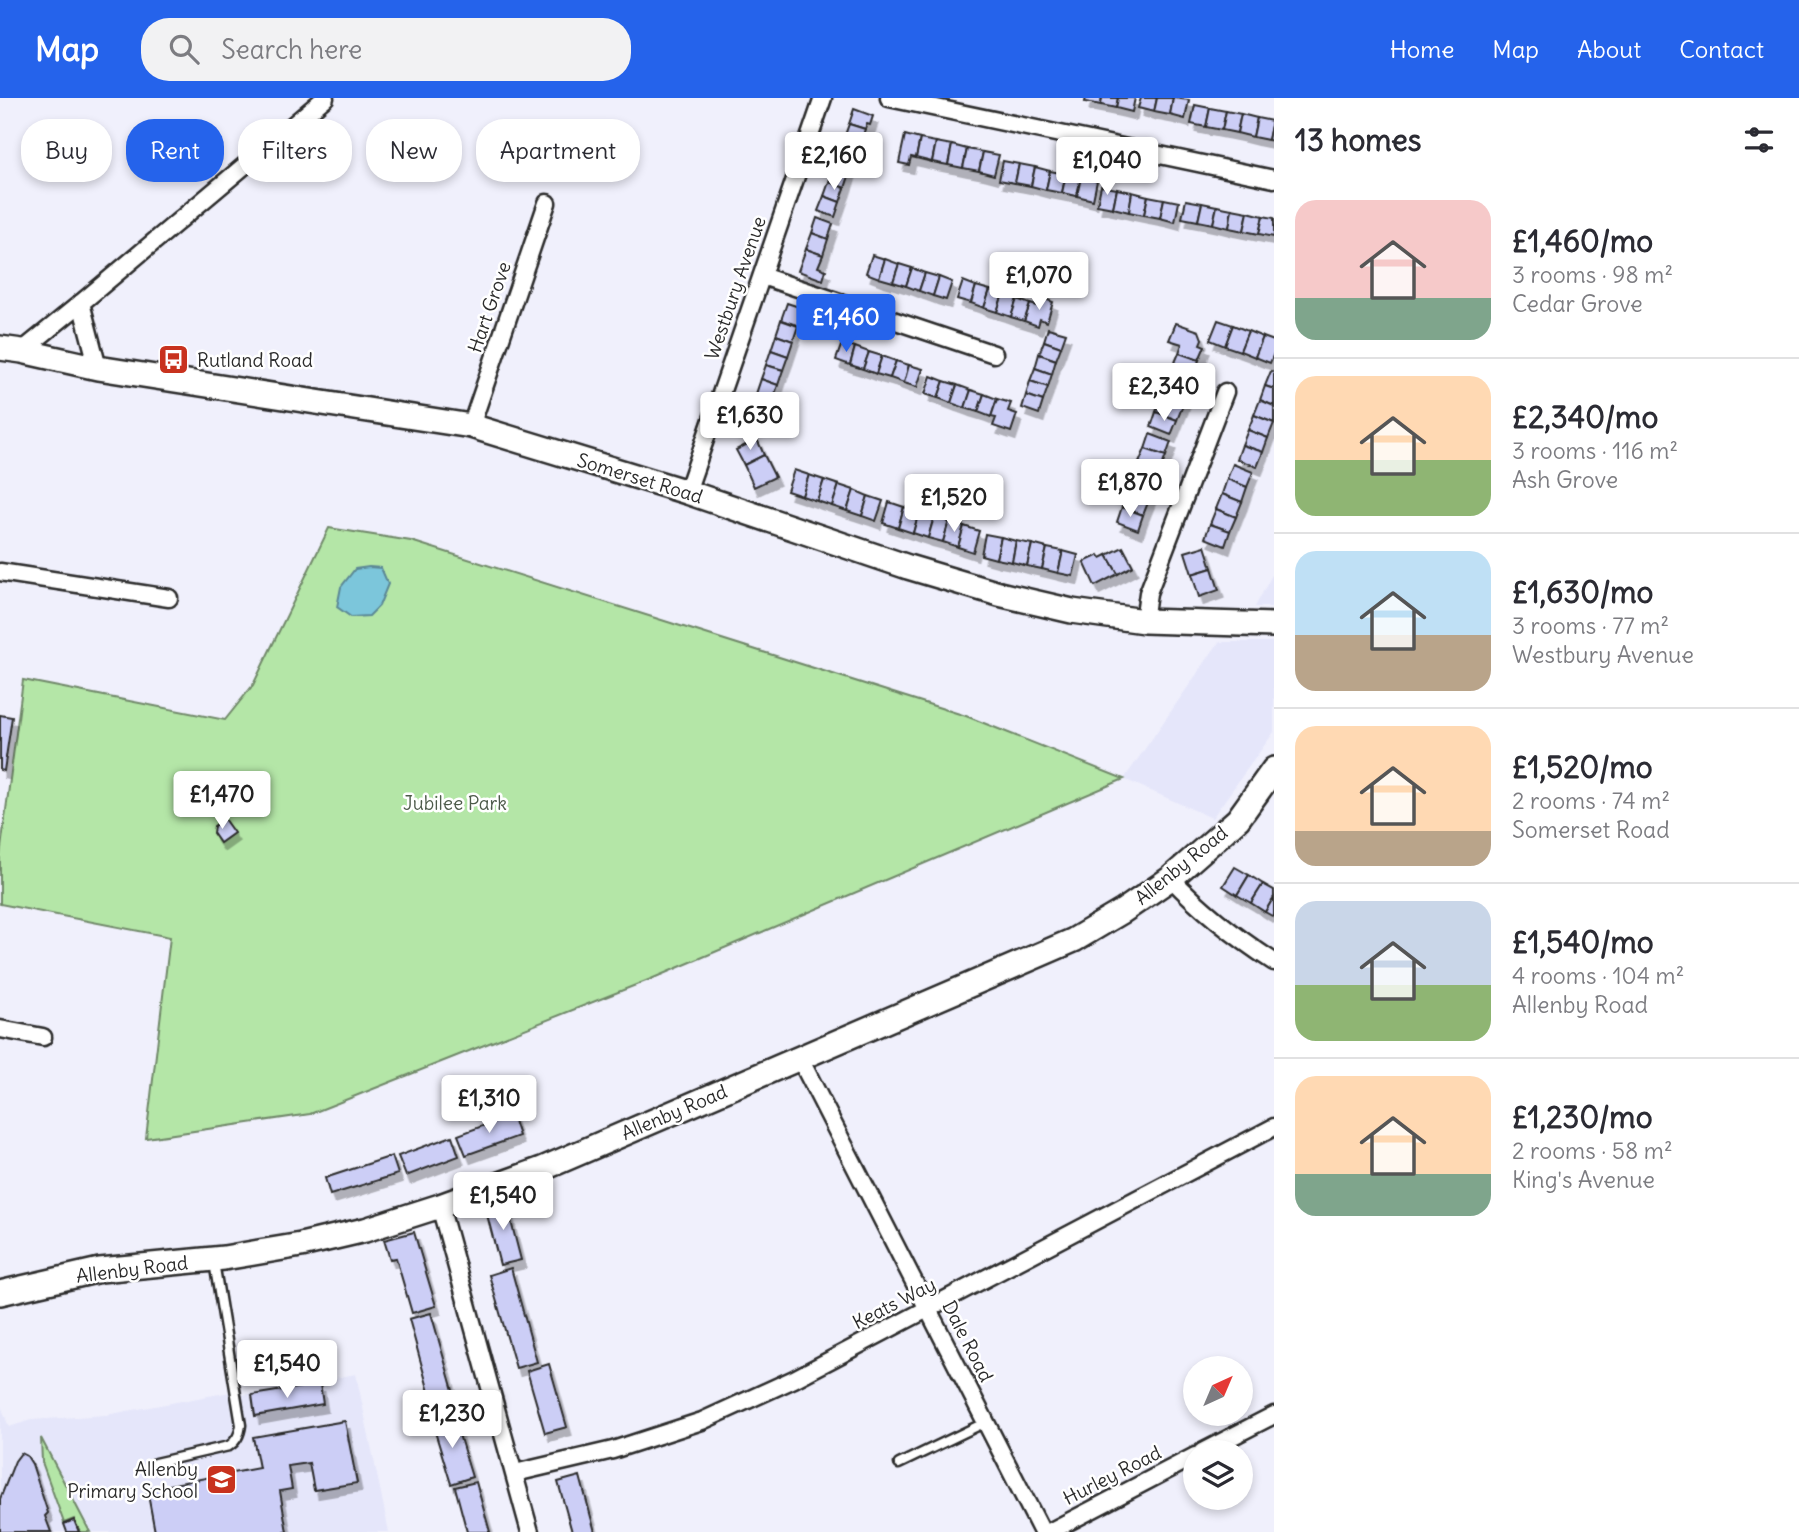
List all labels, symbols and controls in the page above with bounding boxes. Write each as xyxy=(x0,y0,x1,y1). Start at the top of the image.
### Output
search box xyxy=(141,18,631,81)
text: Map xyxy=(35,28,99,70)
icon: search xyxy=(165,30,203,68)
text: Search here xyxy=(221,33,362,66)
text: Home xyxy=(1390,34,1454,64)
text: Map xyxy=(1492,34,1539,64)
text: About xyxy=(1577,34,1641,64)
text: Contact xyxy=(1679,34,1764,64)
chip: Buy xyxy=(21,119,112,182)
chip: Rent xyxy=(126,119,224,182)
chip: Filters xyxy=(238,119,352,182)
chip: New xyxy=(366,119,462,182)
chip: Apartment xyxy=(476,119,640,182)
text: 13 homes xyxy=(1295,121,1421,159)
icon: filters xyxy=(1740,121,1778,159)
pin: £2,160 xyxy=(777,132,891,192)
pin: £1,040 xyxy=(1050,138,1164,197)
text: £2,160 xyxy=(801,140,867,169)
text: £1,040 xyxy=(1072,145,1142,174)
street label: Westbury Avenue xyxy=(699,213,771,363)
text: £1,460/mo xyxy=(1512,222,1653,260)
icon: home xyxy=(1351,228,1435,312)
pin: £1,070 xyxy=(982,252,1096,312)
street label: Hart Grove xyxy=(462,258,516,356)
text: £1,070 xyxy=(1005,260,1073,289)
text: 3 rooms · 98 m² xyxy=(1512,260,1673,289)
text: Cedar Grove xyxy=(1512,289,1643,318)
pin: £1,460 xyxy=(789,294,903,354)
text: £1,460 xyxy=(812,302,880,331)
bus stop icon: Rutland Road xyxy=(157,343,191,377)
place label: Rutland Road xyxy=(197,348,313,372)
pin: £2,340 xyxy=(1107,364,1221,423)
text: £2,340 xyxy=(1128,371,1200,400)
pin: £1,630 xyxy=(693,392,807,452)
text: £2,340/mo xyxy=(1512,398,1658,436)
text: £1,630 xyxy=(716,400,784,429)
icon: home xyxy=(1351,404,1435,488)
text: 3 rooms · 116 m² xyxy=(1512,436,1678,465)
street label: Somerset Road xyxy=(574,447,706,509)
pin: £1,870 xyxy=(1073,460,1187,519)
text: Ash Grove xyxy=(1512,465,1618,494)
text: £1,870 xyxy=(1097,467,1163,496)
pin: £1,520 xyxy=(897,474,1011,534)
text: £1,520 xyxy=(921,482,987,511)
text: £1,630/mo xyxy=(1512,573,1653,611)
icon: home xyxy=(1351,579,1435,663)
text: 3 rooms · 77 m² xyxy=(1512,611,1669,640)
text: Westbury Avenue xyxy=(1512,640,1694,669)
text: £1,520/mo xyxy=(1512,748,1653,786)
icon: home xyxy=(1351,754,1435,838)
pin: £1,470 xyxy=(165,772,279,831)
text: £1,470 xyxy=(189,779,255,808)
text: 2 rooms · 74 m² xyxy=(1512,786,1670,815)
park label: Jubilee Park xyxy=(403,791,507,815)
text: Somerset Road xyxy=(1512,815,1670,844)
street label: Allenby Road xyxy=(1130,820,1232,910)
text: £1,540/mo xyxy=(1512,923,1654,961)
icon: home xyxy=(1351,929,1435,1013)
text: 4 rooms · 104 m² xyxy=(1512,961,1684,990)
text: Allenby Road xyxy=(1512,990,1648,1019)
pin: £1,310 xyxy=(432,1076,546,1135)
street label: Allenby Road xyxy=(618,1079,730,1145)
text: £1,310 xyxy=(457,1083,521,1112)
text: £1,230/mo xyxy=(1512,1098,1653,1136)
icon: home xyxy=(1351,1104,1435,1188)
text: 2 rooms · 58 m² xyxy=(1512,1136,1673,1165)
text: King's Avenue xyxy=(1512,1165,1655,1194)
pin: £1,540 xyxy=(446,1172,560,1232)
text: £1,540 xyxy=(469,1180,537,1209)
street label: Allenby Road xyxy=(75,1250,189,1288)
street label: Keats Way xyxy=(848,1272,940,1334)
street label: Dale Road xyxy=(937,1296,999,1386)
pin: £1,540 xyxy=(230,1340,344,1400)
text: £1,540 xyxy=(253,1348,321,1377)
north arrow xyxy=(1183,1356,1253,1426)
map controls xyxy=(1183,1356,1253,1510)
pin: £1,230 xyxy=(395,1390,509,1450)
text: £1,230 xyxy=(419,1398,485,1427)
street label: Hurley Road xyxy=(1059,1440,1165,1510)
button: layers xyxy=(1183,1440,1253,1510)
place label: Allenby Primary School xyxy=(67,1457,198,1503)
school or university icon: Allenby Primary School xyxy=(204,1463,238,1497)

